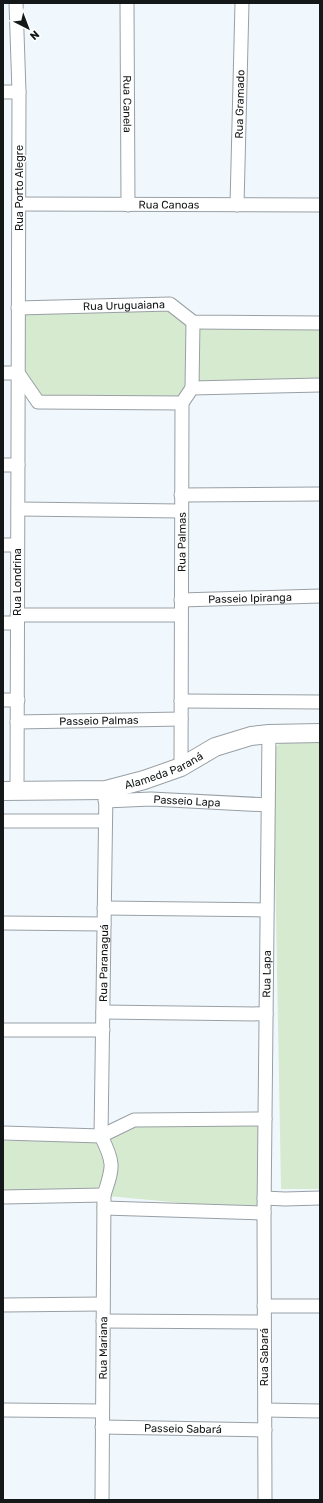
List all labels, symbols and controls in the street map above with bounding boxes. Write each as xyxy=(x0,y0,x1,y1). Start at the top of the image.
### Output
north arrow xyxy=(8,8,48,48)
text: N xyxy=(27,28,42,43)
street label: Rua Gramado xyxy=(232,69,247,139)
street label: Rua Canela xyxy=(121,75,134,133)
street label: Rua Porto Alegre xyxy=(13,145,26,231)
street label: Rua Canoas xyxy=(139,198,200,211)
street label: Rua Uruguaiana xyxy=(83,298,165,313)
street label: Rua Palmas xyxy=(175,512,188,572)
street label: Rua Londrina xyxy=(11,548,24,616)
street label: Passeio Ipiranga xyxy=(208,590,292,606)
street label: Passeio Palmas xyxy=(59,713,139,728)
street label: Alameda Paraná xyxy=(123,749,205,791)
street label: Passeio Lapa xyxy=(153,793,221,809)
street label: Rua Paranaguá xyxy=(96,924,111,1002)
street label: Rua Lapa xyxy=(260,950,273,998)
street label: Rua Mariana xyxy=(96,1316,110,1380)
street label: Rua Sabará xyxy=(258,1328,271,1386)
street label: Passeio Sabará xyxy=(144,1421,222,1436)

